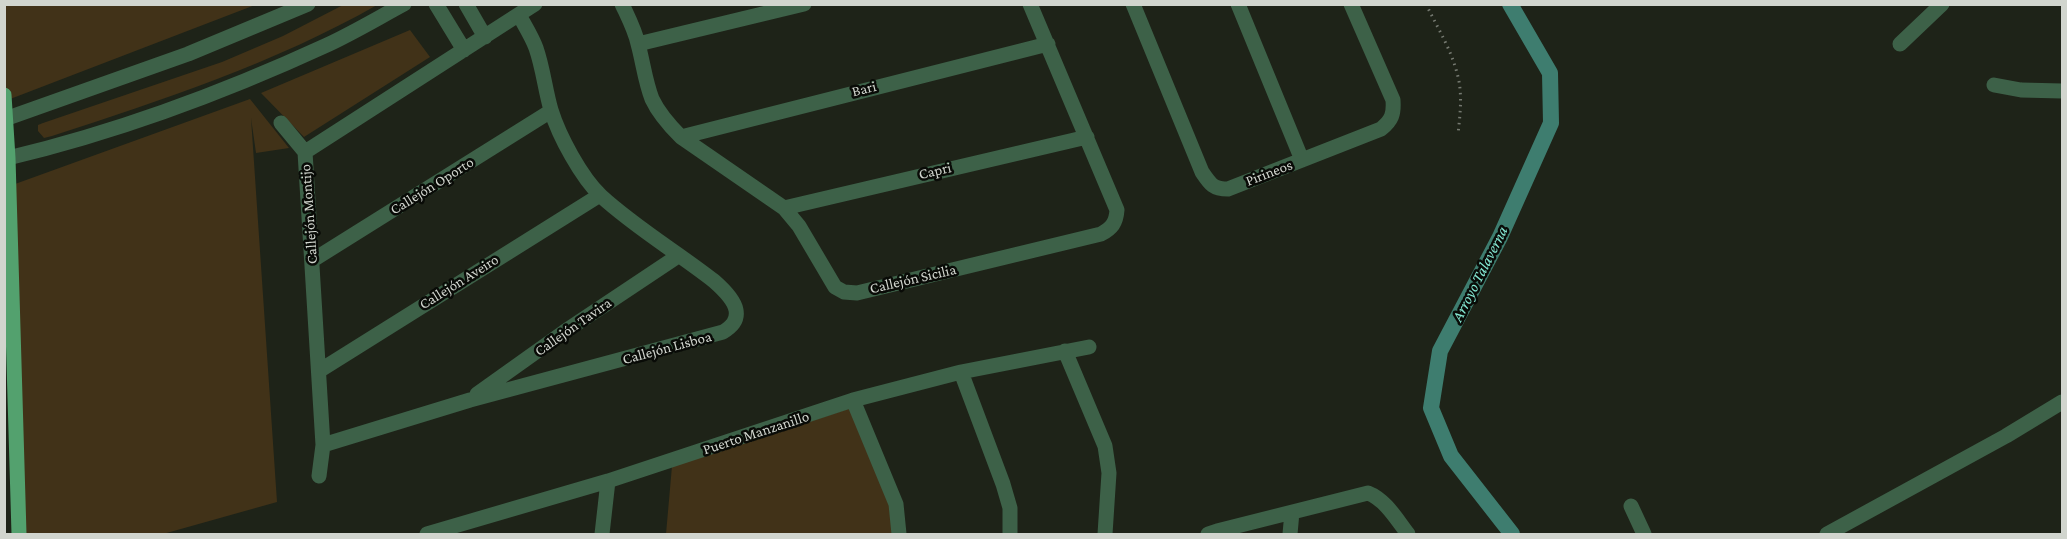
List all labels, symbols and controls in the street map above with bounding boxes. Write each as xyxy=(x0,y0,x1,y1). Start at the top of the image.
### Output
street label: Bari xyxy=(850,77,878,101)
street label: Callejón Oporto xyxy=(387,153,477,219)
street label: Pirineos xyxy=(1243,156,1295,190)
street label: Capri xyxy=(917,159,953,183)
street label: Callejón Montijo xyxy=(297,163,321,265)
water label: Arroyo Talaverna xyxy=(1448,223,1512,325)
street label: Callejón Aveiro xyxy=(416,250,502,314)
street label: Callejón Sicilia xyxy=(868,260,958,298)
street label: Callejón Tavira xyxy=(531,294,615,360)
street label: Callejón Lisboa xyxy=(620,327,714,369)
street label: Puerto Manzanillo xyxy=(701,407,811,459)

